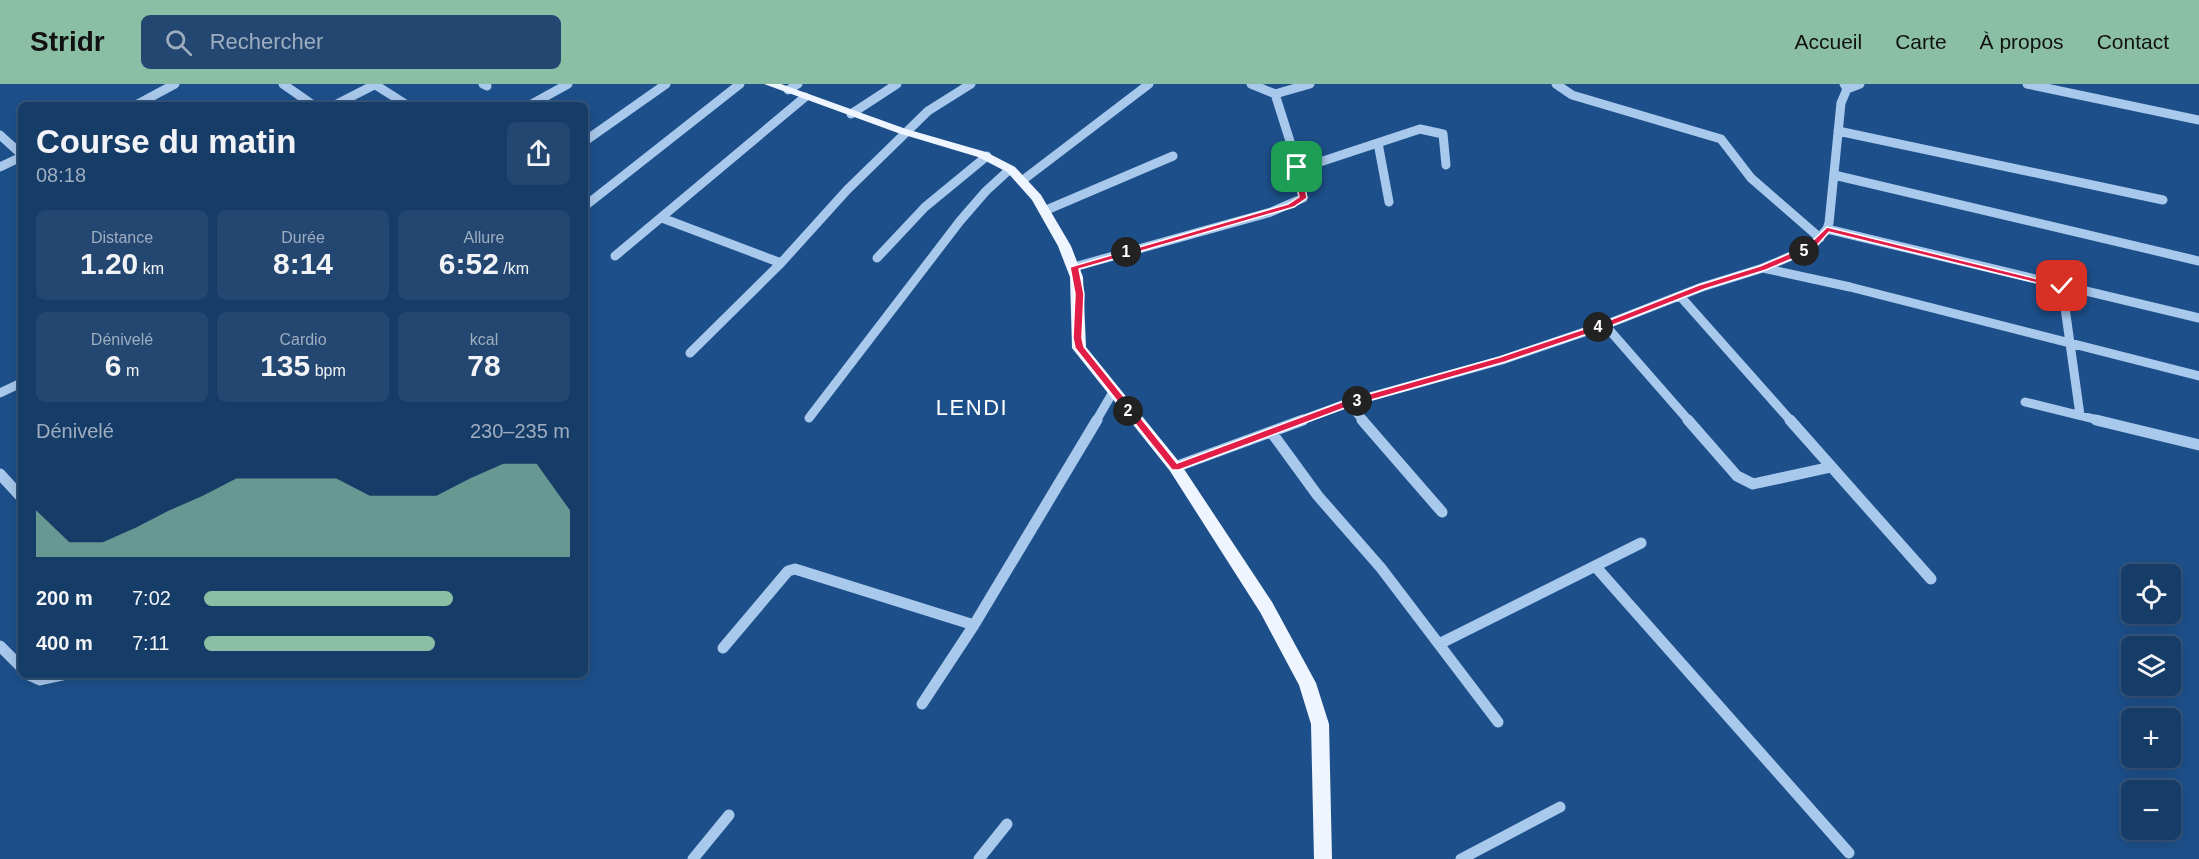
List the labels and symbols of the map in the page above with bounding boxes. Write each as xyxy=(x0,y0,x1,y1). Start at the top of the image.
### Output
pin xyxy=(1271,141,1322,192)
pin: 5 xyxy=(1789,236,1819,266)
pin: 1 xyxy=(1111,237,1141,267)
pin xyxy=(2036,260,2087,311)
pin: 4 xyxy=(1583,312,1613,342)
pin: 3 xyxy=(1342,386,1372,416)
district label: LENDI xyxy=(936,395,1008,420)
pin: 2 xyxy=(1113,396,1143,426)

